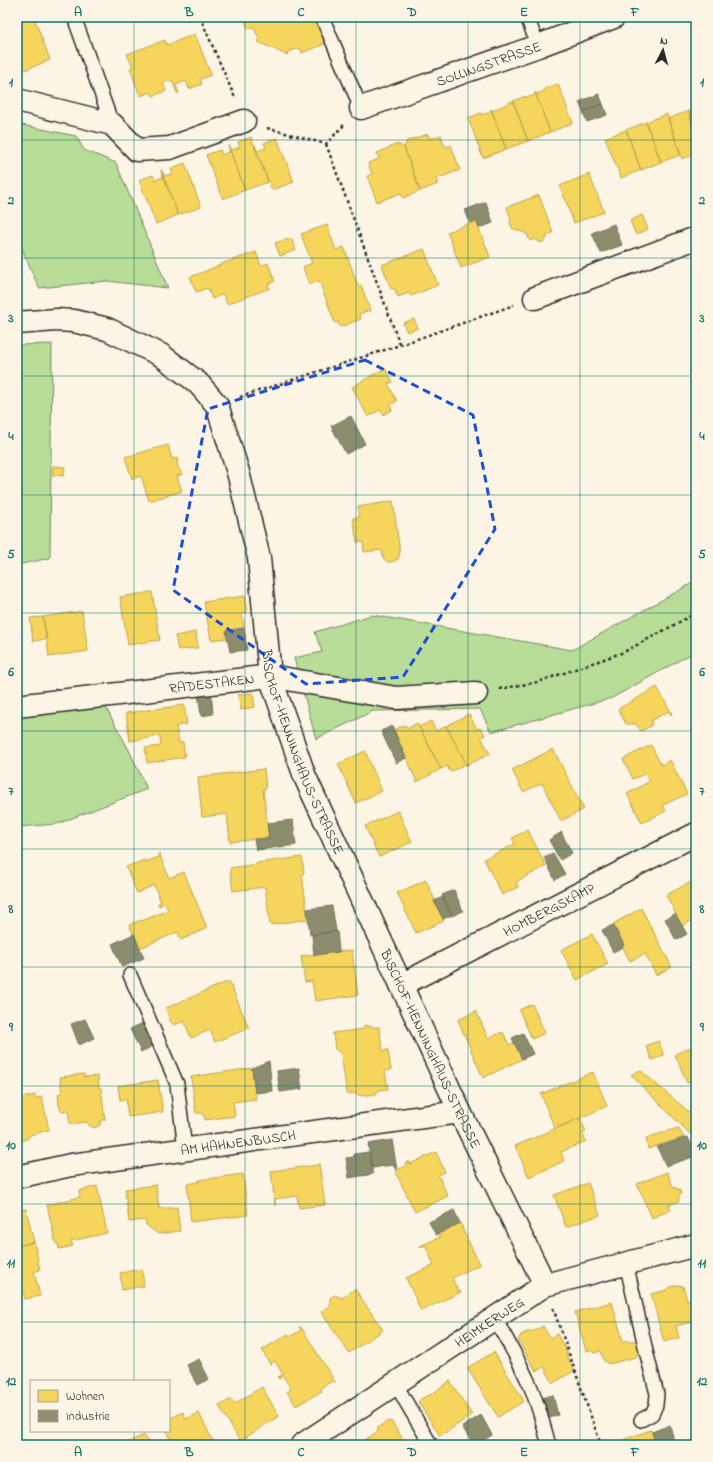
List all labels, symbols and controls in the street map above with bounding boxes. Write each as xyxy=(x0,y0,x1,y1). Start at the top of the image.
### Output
text: A xyxy=(74,3,82,22)
text: B xyxy=(184,3,194,22)
text: C xyxy=(297,3,305,22)
text: D xyxy=(406,3,417,22)
text: E xyxy=(520,3,528,22)
text: F xyxy=(630,3,640,22)
north arrow xyxy=(643,30,683,70)
text: N xyxy=(659,33,668,49)
street label: SOLLINGSTRASSE xyxy=(434,37,544,93)
text: 1 xyxy=(9,73,14,92)
text: 1 xyxy=(700,73,705,92)
text: 2 xyxy=(7,191,15,210)
text: 2 xyxy=(698,191,706,210)
text: 3 xyxy=(7,309,14,328)
text: 3 xyxy=(698,309,705,328)
text: 4 xyxy=(7,427,14,446)
text: 4 xyxy=(698,427,705,446)
text: 5 xyxy=(7,545,15,564)
text: 5 xyxy=(698,545,706,564)
street label: BISCHOF-HENNINGHAUS-STRASSE xyxy=(255,648,349,858)
text: 6 xyxy=(7,663,14,682)
text: 6 xyxy=(698,663,705,682)
street label: RADESTAKEN xyxy=(168,669,256,700)
text: 7 xyxy=(8,782,14,801)
text: 7 xyxy=(699,782,705,801)
street label: HOMBERGSKAMP xyxy=(500,878,600,943)
text: 8 xyxy=(8,900,14,919)
text: 8 xyxy=(699,900,705,919)
street label: BISCHOF-HENNINGHAUS-STRASSE xyxy=(374,945,485,1152)
text: 9 xyxy=(8,1018,14,1037)
text: 9 xyxy=(699,1018,705,1037)
street label: AM HAHNENBUSCH xyxy=(179,1125,297,1162)
text: 10 xyxy=(6,1136,16,1155)
text: 10 xyxy=(697,1136,707,1155)
text: 11 xyxy=(7,1254,16,1273)
text: 11 xyxy=(698,1254,707,1273)
street label: HEIMKERWEG xyxy=(451,1292,529,1354)
text: 12 xyxy=(6,1372,17,1391)
text: 12 xyxy=(697,1372,708,1391)
legend xyxy=(30,1380,170,1432)
text: Wohnen xyxy=(66,1388,104,1406)
text: Industrie xyxy=(66,1408,110,1426)
text: A xyxy=(74,1443,82,1462)
text: B xyxy=(184,1443,194,1462)
text: C xyxy=(297,1443,305,1462)
text: D xyxy=(406,1443,417,1462)
text: E xyxy=(520,1443,528,1462)
text: F xyxy=(630,1443,640,1462)

